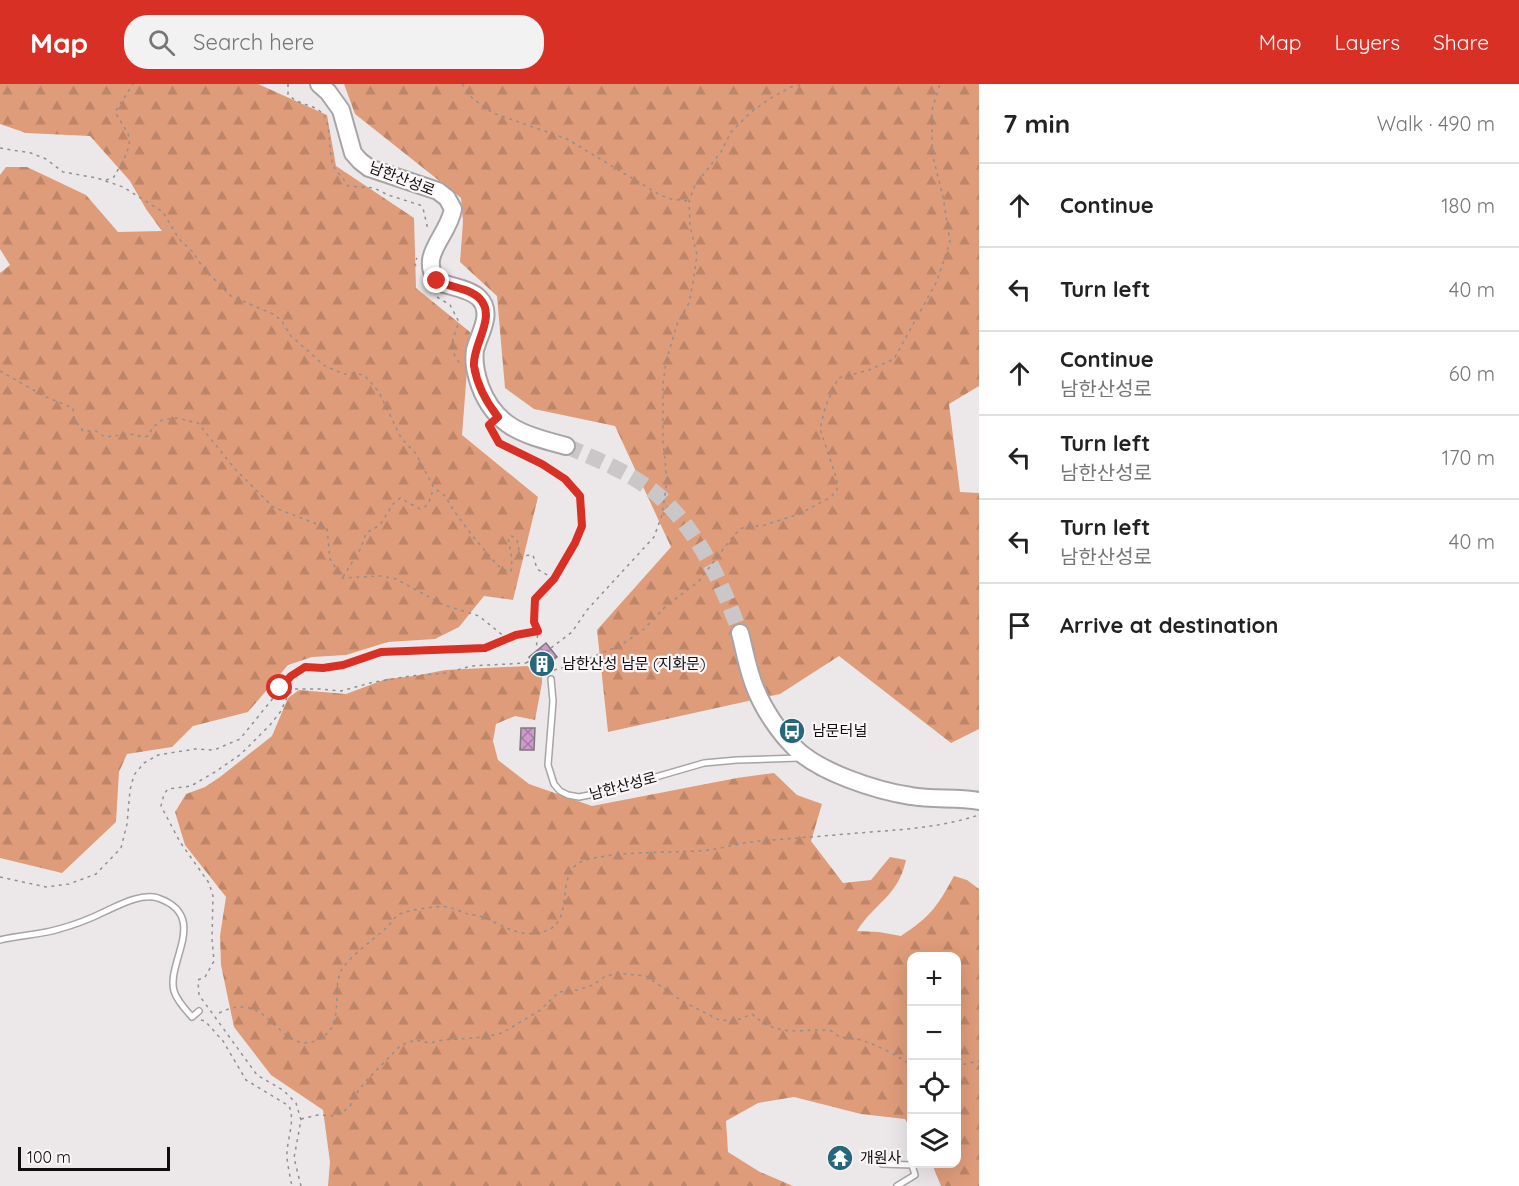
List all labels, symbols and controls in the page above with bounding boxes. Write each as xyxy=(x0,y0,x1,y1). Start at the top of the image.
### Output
search box xyxy=(124,15,544,69)
text: Map xyxy=(30,25,88,60)
icon: search xyxy=(145,26,178,59)
text: Search here xyxy=(193,28,315,56)
text: Map xyxy=(1259,29,1302,55)
text: Layers xyxy=(1335,29,1400,55)
text: Share xyxy=(1433,29,1489,55)
text: 7 min xyxy=(1003,107,1070,140)
text: Walk · 490 m xyxy=(1377,111,1495,136)
street label: 남한산성로 xyxy=(367,157,438,200)
icon: ahead xyxy=(1003,189,1036,222)
text: Continue xyxy=(1060,191,1154,219)
text: 180 m xyxy=(1441,193,1495,218)
route end xyxy=(423,267,449,293)
icon: left xyxy=(1003,273,1036,306)
text: Turn left xyxy=(1060,275,1150,303)
text: 40 m xyxy=(1449,277,1495,302)
text: Continue xyxy=(1060,345,1154,373)
icon: ahead xyxy=(1003,357,1036,390)
text: 60 m xyxy=(1449,361,1495,386)
text: 남한산성로 xyxy=(1060,376,1152,401)
text: Turn left xyxy=(1060,429,1150,457)
icon: left xyxy=(1003,441,1036,474)
text: 170 m xyxy=(1442,445,1495,470)
text: 남한산성로 xyxy=(1060,460,1152,485)
text: Turn left xyxy=(1060,513,1150,541)
icon: left xyxy=(1003,525,1036,558)
text: 40 m xyxy=(1449,529,1495,554)
text: 남한산성로 xyxy=(1060,544,1152,569)
icon: arrive xyxy=(1003,609,1036,642)
text: Arrive at destination xyxy=(1060,611,1278,639)
building icon: 남한산성 남문 (지화문) xyxy=(527,649,557,679)
place label: 남한산성 남문 (지화문) xyxy=(562,654,706,673)
route start xyxy=(266,674,292,700)
bus stop icon: 남문터널 xyxy=(777,716,807,746)
place label: 남문터널 xyxy=(812,721,867,740)
street label: 남한산성로 xyxy=(587,767,659,804)
map controls xyxy=(907,952,961,1168)
button: + xyxy=(907,952,961,1006)
button: − xyxy=(907,1006,961,1060)
button: locate xyxy=(907,1060,961,1114)
button: layers xyxy=(907,1114,961,1168)
temple icon: 개원사 xyxy=(825,1143,855,1173)
scale bar xyxy=(18,1144,170,1172)
text: 100 m xyxy=(27,1147,71,1167)
place label: 개원사 xyxy=(860,1148,902,1167)

